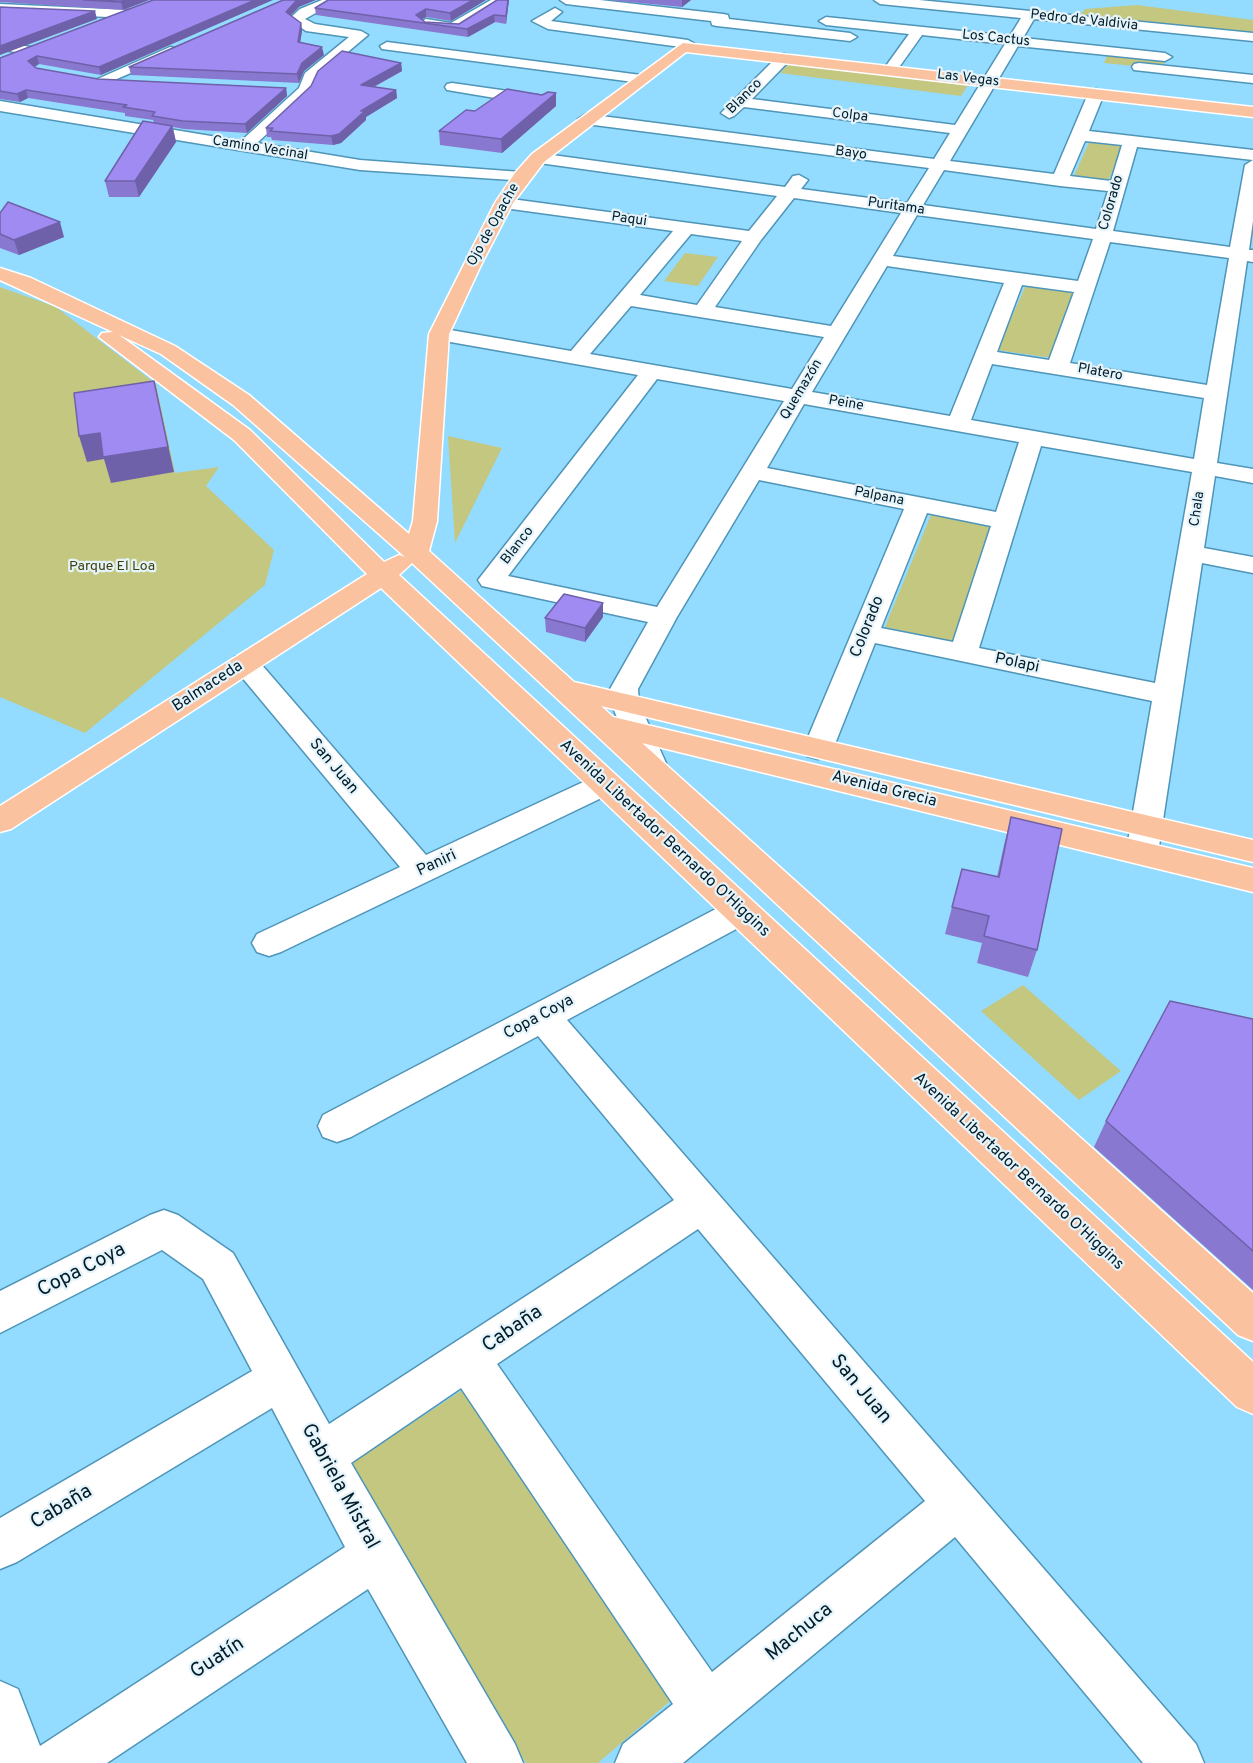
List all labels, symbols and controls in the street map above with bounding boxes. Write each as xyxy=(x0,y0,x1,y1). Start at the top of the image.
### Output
street label: Pedro de Valdivia xyxy=(1029,7,1139,35)
street label: Los Cactus xyxy=(961,27,1031,51)
street label: Las Vegas xyxy=(936,67,1000,91)
street label: Blanco xyxy=(724,76,766,118)
street label: Colpa xyxy=(831,105,869,127)
street label: Camino Vecinal xyxy=(211,133,309,165)
street label: Bayo xyxy=(834,143,868,165)
street label: Colorado xyxy=(1096,173,1128,233)
street label: Ojo de Opache xyxy=(464,181,524,269)
street label: Puritama xyxy=(866,195,926,219)
street label: Paqui xyxy=(610,209,648,231)
street label: Quemazón xyxy=(777,357,827,423)
street label: Platero xyxy=(1076,361,1124,385)
street label: Peine xyxy=(827,393,865,415)
street label: Palpana xyxy=(853,484,905,510)
street label: Chala xyxy=(1187,490,1209,528)
street label: Blanco xyxy=(498,524,538,568)
park label: Parque El Loa xyxy=(69,559,155,575)
street label: Colorado xyxy=(847,593,889,661)
street label: Polapi xyxy=(993,650,1041,678)
street label: Balmaceda xyxy=(169,657,247,717)
street label: San Juan xyxy=(304,735,362,799)
street label: Avenida Libertador Bernardo O'Higgins xyxy=(555,736,773,942)
street label: Avenida Grecia xyxy=(830,768,938,812)
street label: Paniri xyxy=(414,846,460,882)
street label: Copa Coya xyxy=(501,992,577,1044)
street label: Avenida Libertador Bernardo O'Higgins xyxy=(909,1069,1127,1275)
street label: Copa Coya xyxy=(34,1239,130,1303)
street label: Cabaña xyxy=(478,1301,548,1359)
street label: San Juan xyxy=(824,1350,896,1430)
street label: Gabriela Mistral xyxy=(295,1420,383,1554)
street label: Cabaña xyxy=(27,1480,97,1536)
street label: Machuca xyxy=(762,1599,838,1667)
street label: Guatín xyxy=(187,1633,249,1685)

